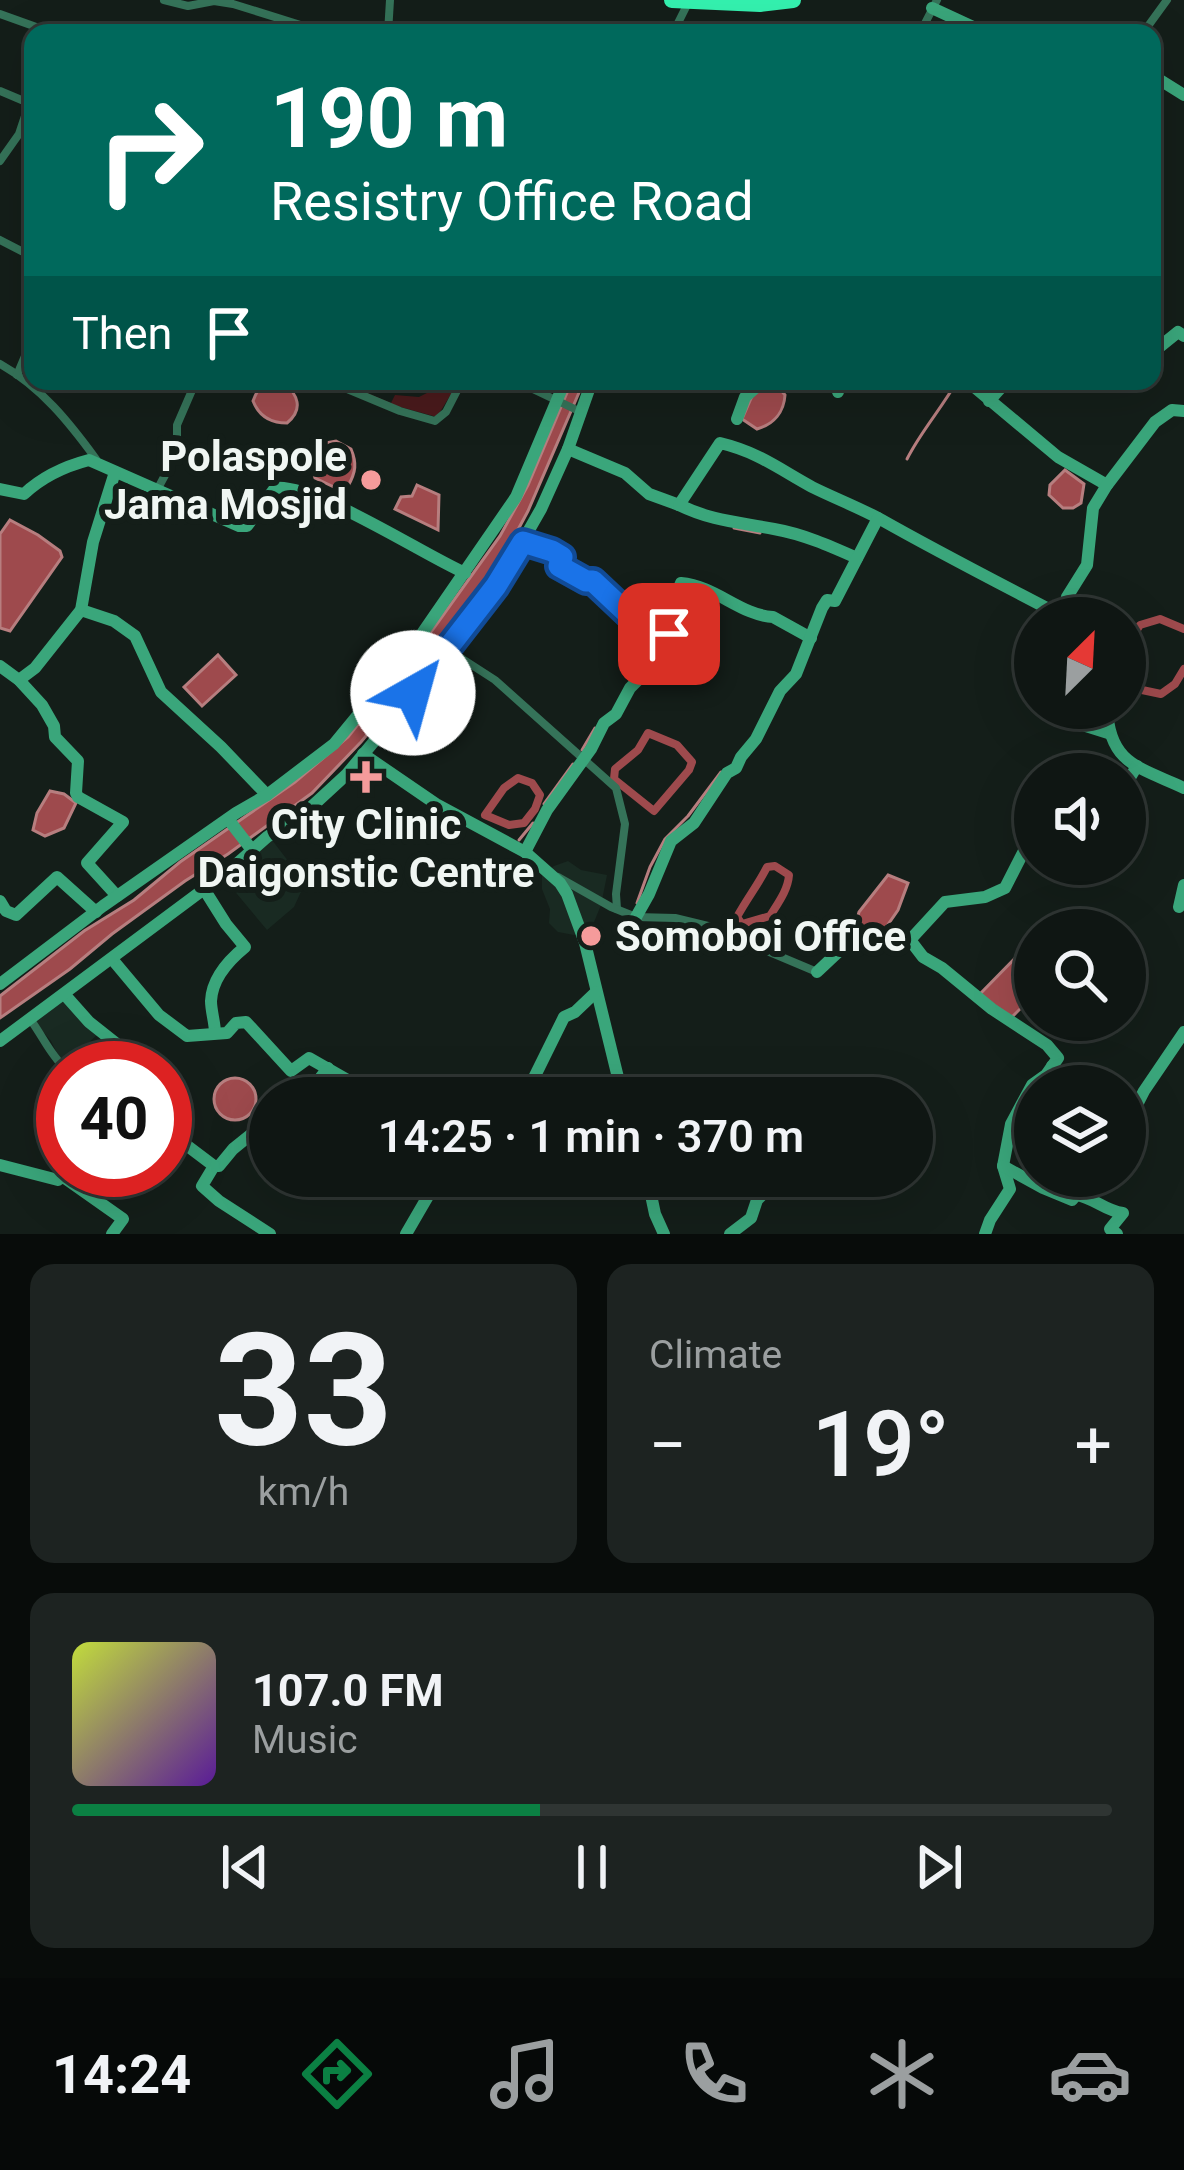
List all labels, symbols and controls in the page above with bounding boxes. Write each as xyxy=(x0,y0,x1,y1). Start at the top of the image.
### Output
text: 190 m xyxy=(270,69,508,168)
icon: right xyxy=(72,72,228,228)
text: Resistry Office Road xyxy=(270,170,754,233)
icon: arrive xyxy=(196,300,262,366)
text: Then xyxy=(72,307,172,360)
place label: Polaspole Jama Mosjid xyxy=(104,432,347,529)
marker: Polaspole Jama Mosjid xyxy=(358,467,384,493)
pin xyxy=(618,583,720,685)
north arrow xyxy=(1014,597,1146,729)
map controls xyxy=(1014,597,1146,1197)
icon: arrive xyxy=(636,601,702,667)
position arrow xyxy=(350,630,476,756)
button: sound xyxy=(1014,753,1146,885)
marker: City Clinic Daigonstic Centre xyxy=(350,761,382,793)
place label: City Clinic Daigonstic Centre xyxy=(198,800,534,897)
button: search xyxy=(1014,909,1146,1041)
place label: Somoboi Office xyxy=(615,912,906,961)
marker: Somoboi Office xyxy=(578,923,604,949)
speed limit sign: 40 xyxy=(36,1041,192,1197)
button: layers xyxy=(1014,1065,1146,1197)
text: 14:25 · 1 min · 370 m xyxy=(378,1110,804,1163)
text: 33 xyxy=(214,1299,393,1482)
text: Climate xyxy=(649,1332,782,1378)
text: 19° xyxy=(812,1393,949,1498)
text: − xyxy=(649,1407,687,1484)
text: + xyxy=(1075,1407,1112,1484)
text: km/h xyxy=(258,1469,349,1515)
text: 107.0 FM xyxy=(252,1664,444,1717)
text: Music xyxy=(252,1717,358,1763)
icon: previous xyxy=(212,1834,278,1900)
icon: pause xyxy=(559,1834,625,1900)
icon: next xyxy=(906,1834,972,1900)
icon: directions xyxy=(295,2032,379,2116)
icon: music xyxy=(483,2032,567,2116)
icon: phone xyxy=(672,2032,756,2116)
icon: climate xyxy=(860,2032,944,2116)
icon: car xyxy=(1048,2032,1132,2116)
text: 14:24 xyxy=(52,2043,191,2106)

